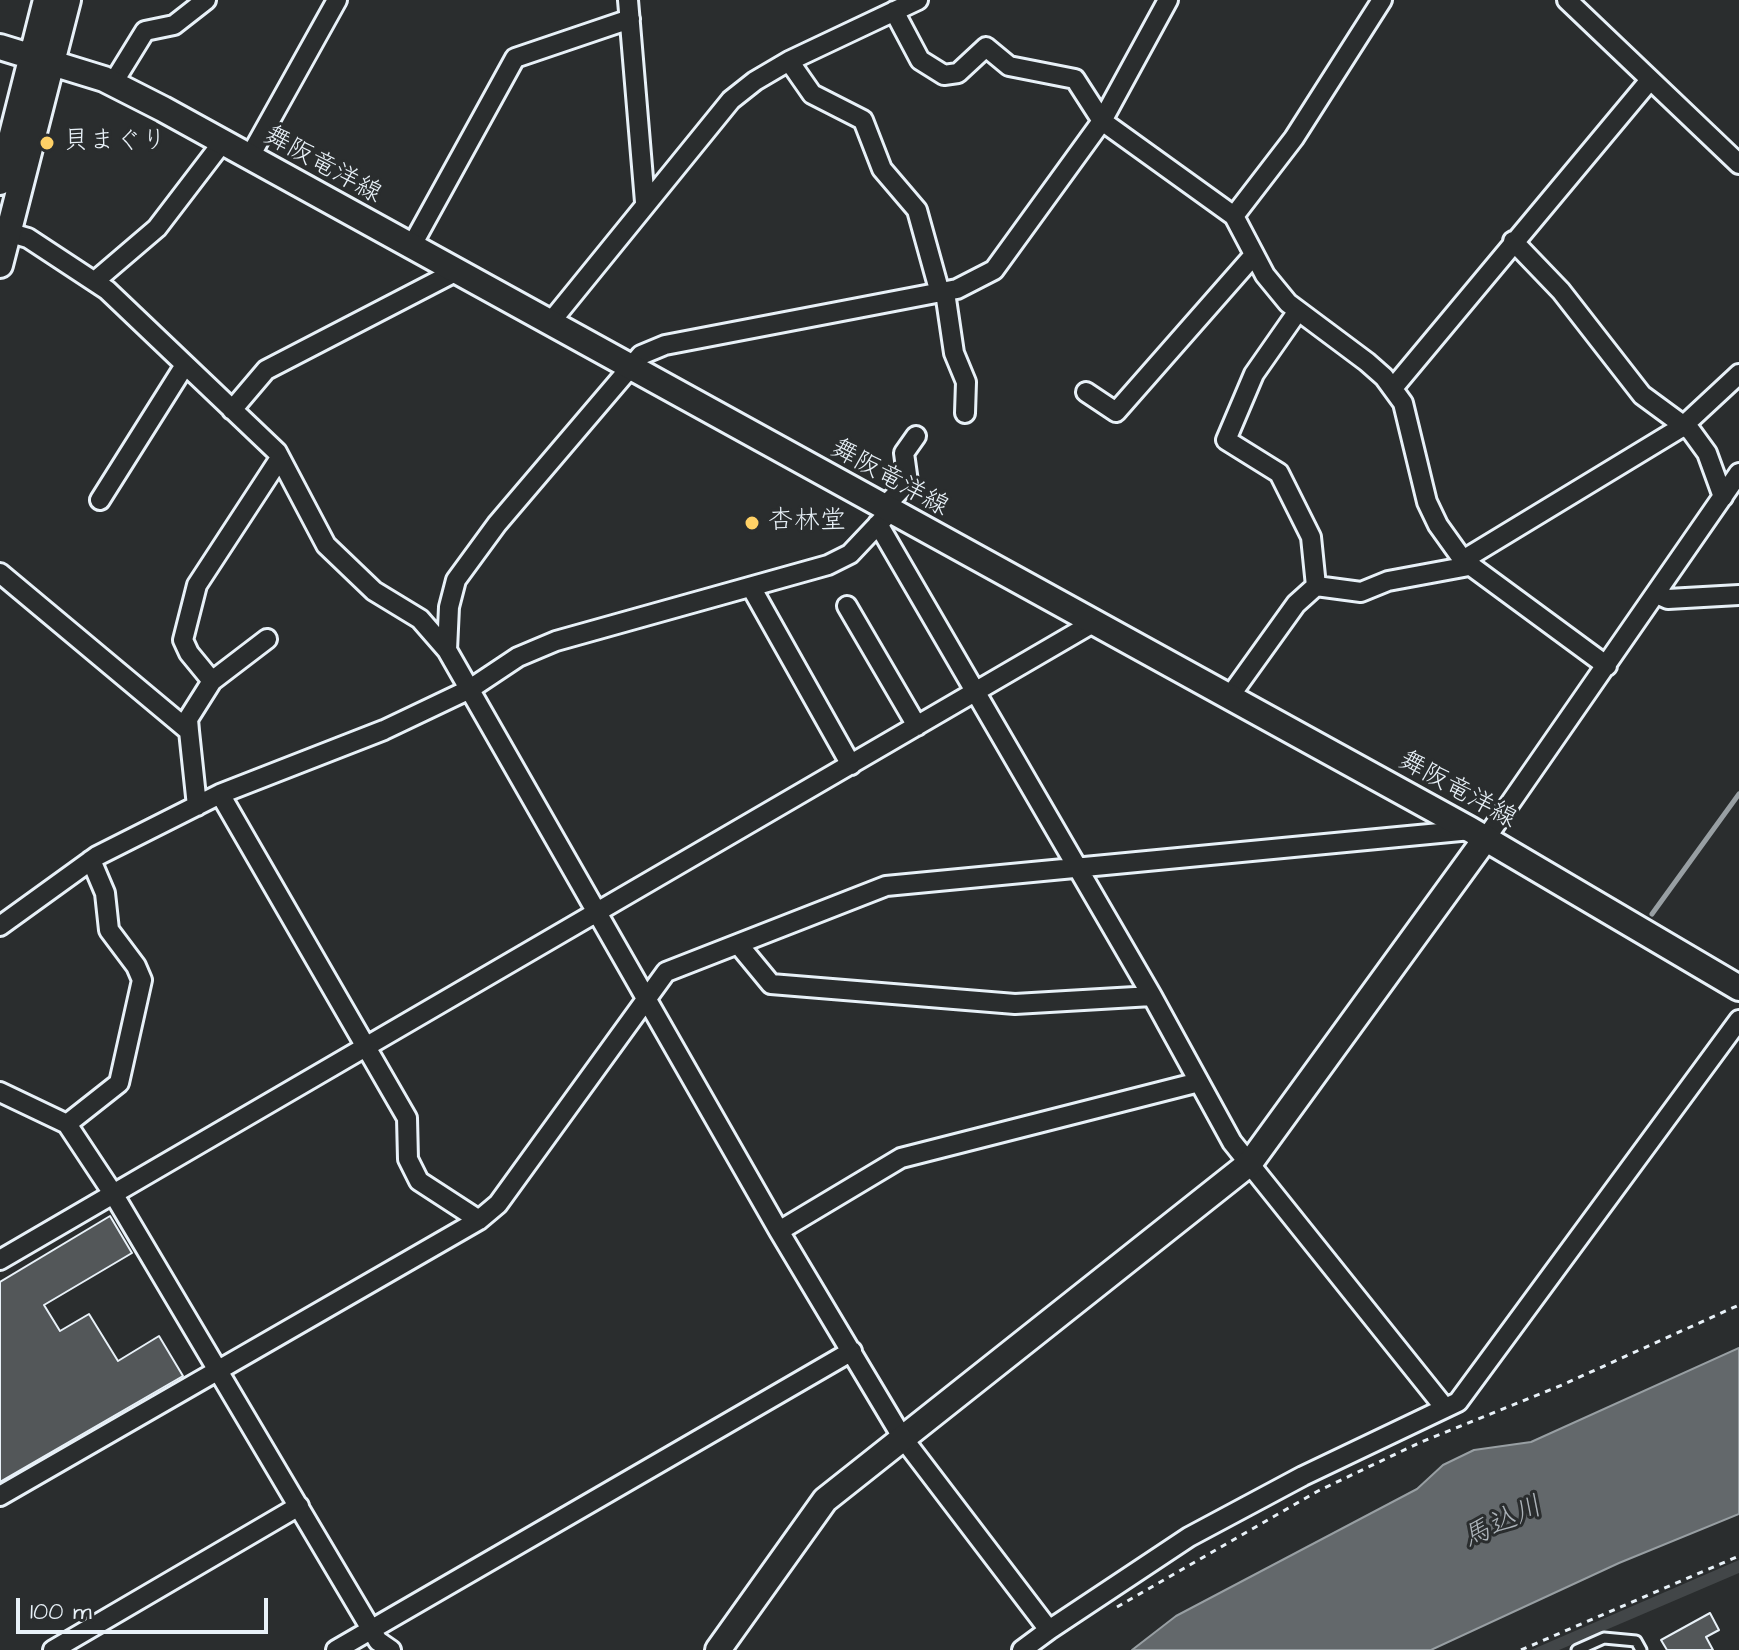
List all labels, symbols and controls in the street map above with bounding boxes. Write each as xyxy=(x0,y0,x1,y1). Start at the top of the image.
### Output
street label: 舞阪竜洋線 xyxy=(258,121,386,211)
place label: 貝まぐり xyxy=(63,127,167,159)
marker: 貝まぐり xyxy=(38,134,56,152)
street label: 舞阪竜洋線 xyxy=(825,434,953,524)
place label: 杏林堂 xyxy=(768,507,846,539)
marker: 杏林堂 xyxy=(743,514,761,532)
street label: 舞阪竜洋線 xyxy=(1393,746,1521,836)
water label: 馬込川 xyxy=(1458,1491,1548,1557)
scale bar xyxy=(20,1582,272,1632)
text: 100 m xyxy=(30,1595,92,1629)

